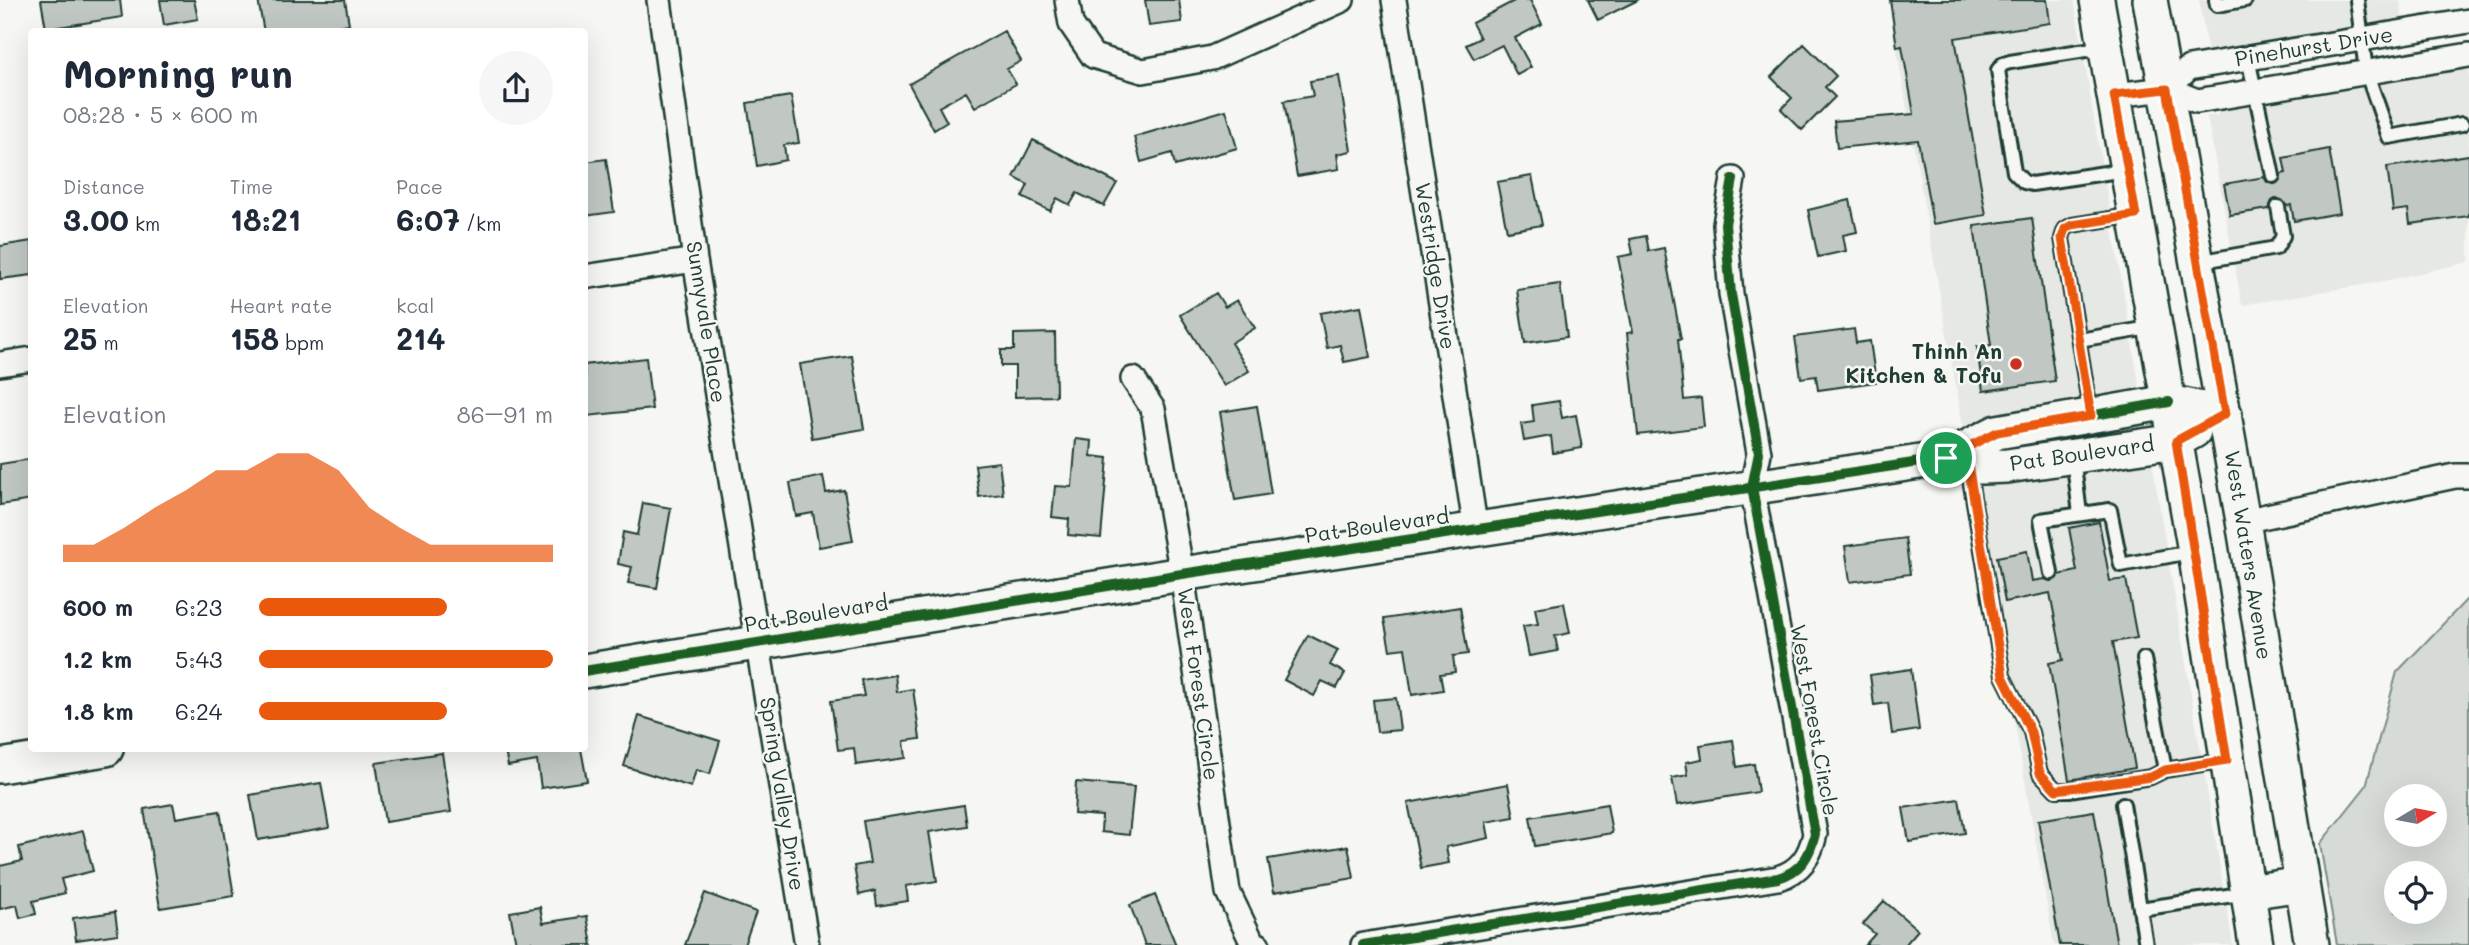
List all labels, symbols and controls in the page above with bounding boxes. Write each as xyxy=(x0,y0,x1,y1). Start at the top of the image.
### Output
street label: Pinehurst Drive xyxy=(2233,20,2395,71)
text: Morning run xyxy=(63,48,293,98)
button: share xyxy=(479,51,553,125)
text: 08:28 · 5 × 600 m xyxy=(63,99,258,129)
text: Distance xyxy=(63,174,145,199)
text: Time xyxy=(230,174,273,199)
text: Pace xyxy=(396,174,443,199)
street label: Westridge Drive xyxy=(1410,180,1463,351)
text: 3.00 xyxy=(63,199,129,239)
text: 18:21 xyxy=(230,199,301,239)
text: 6:07 xyxy=(396,199,460,239)
text: km xyxy=(129,211,160,236)
text: /km xyxy=(460,211,501,236)
street label: Sunnyvale Place xyxy=(681,239,734,405)
text: Elevation xyxy=(63,293,148,318)
text: Heart rate xyxy=(230,293,332,318)
text: kcal xyxy=(396,293,434,318)
text: 25 xyxy=(63,318,97,358)
text: 158 xyxy=(230,318,279,358)
text: 214 xyxy=(396,318,445,358)
text: m xyxy=(97,330,119,355)
text: bpm xyxy=(279,330,324,355)
place label: Thinh An Kitchen & Tofu xyxy=(1845,337,2002,388)
marker: Thinh An Kitchen & Tofu xyxy=(2008,356,2024,372)
text: Elevation xyxy=(63,399,166,429)
text: 86–91 m xyxy=(457,399,553,429)
pin xyxy=(1916,428,1976,488)
street label: Pat Boulevard xyxy=(2008,429,2156,476)
icon: arrive xyxy=(1927,439,1965,477)
street label: West Waters Avenue xyxy=(2220,448,2279,661)
street label: Pat Boulevard xyxy=(1303,501,1451,548)
street label: West Forest Circle xyxy=(1173,586,1226,782)
street label: Pat Boulevard xyxy=(742,588,890,637)
text: 600 m xyxy=(63,592,133,622)
text: 6:23 xyxy=(175,592,222,622)
street label: West Forest Circle xyxy=(1785,622,1846,818)
text: 1.2 km xyxy=(63,644,132,674)
text: 5:43 xyxy=(175,644,223,674)
street label: Spring Valley Drive xyxy=(755,695,812,892)
text: 1.8 km xyxy=(63,696,133,726)
text: 6:24 xyxy=(175,696,222,726)
north arrow xyxy=(2384,784,2446,847)
map controls xyxy=(2384,784,2447,924)
button: locate xyxy=(2384,861,2447,924)

